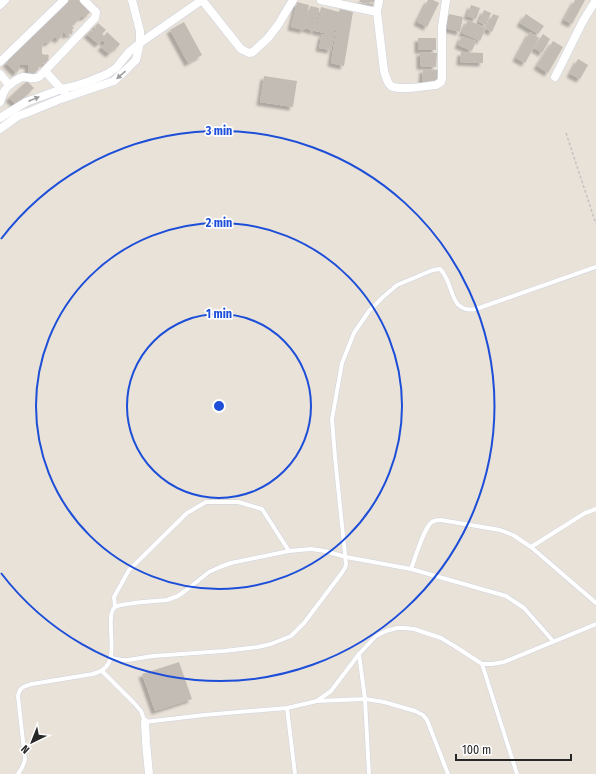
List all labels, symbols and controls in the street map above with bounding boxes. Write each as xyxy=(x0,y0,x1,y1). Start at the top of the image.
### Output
one-way arrow xyxy=(115,70,126,79)
one-way arrow xyxy=(28,96,39,102)
text: 3 min xyxy=(205,124,232,138)
text: 2 min xyxy=(205,216,232,230)
text: 1 min xyxy=(206,307,232,321)
centre of rings xyxy=(212,399,226,413)
north arrow xyxy=(12,722,52,762)
scale bar xyxy=(456,736,571,762)
text: N xyxy=(19,742,32,756)
text: 100 m xyxy=(462,743,491,757)

